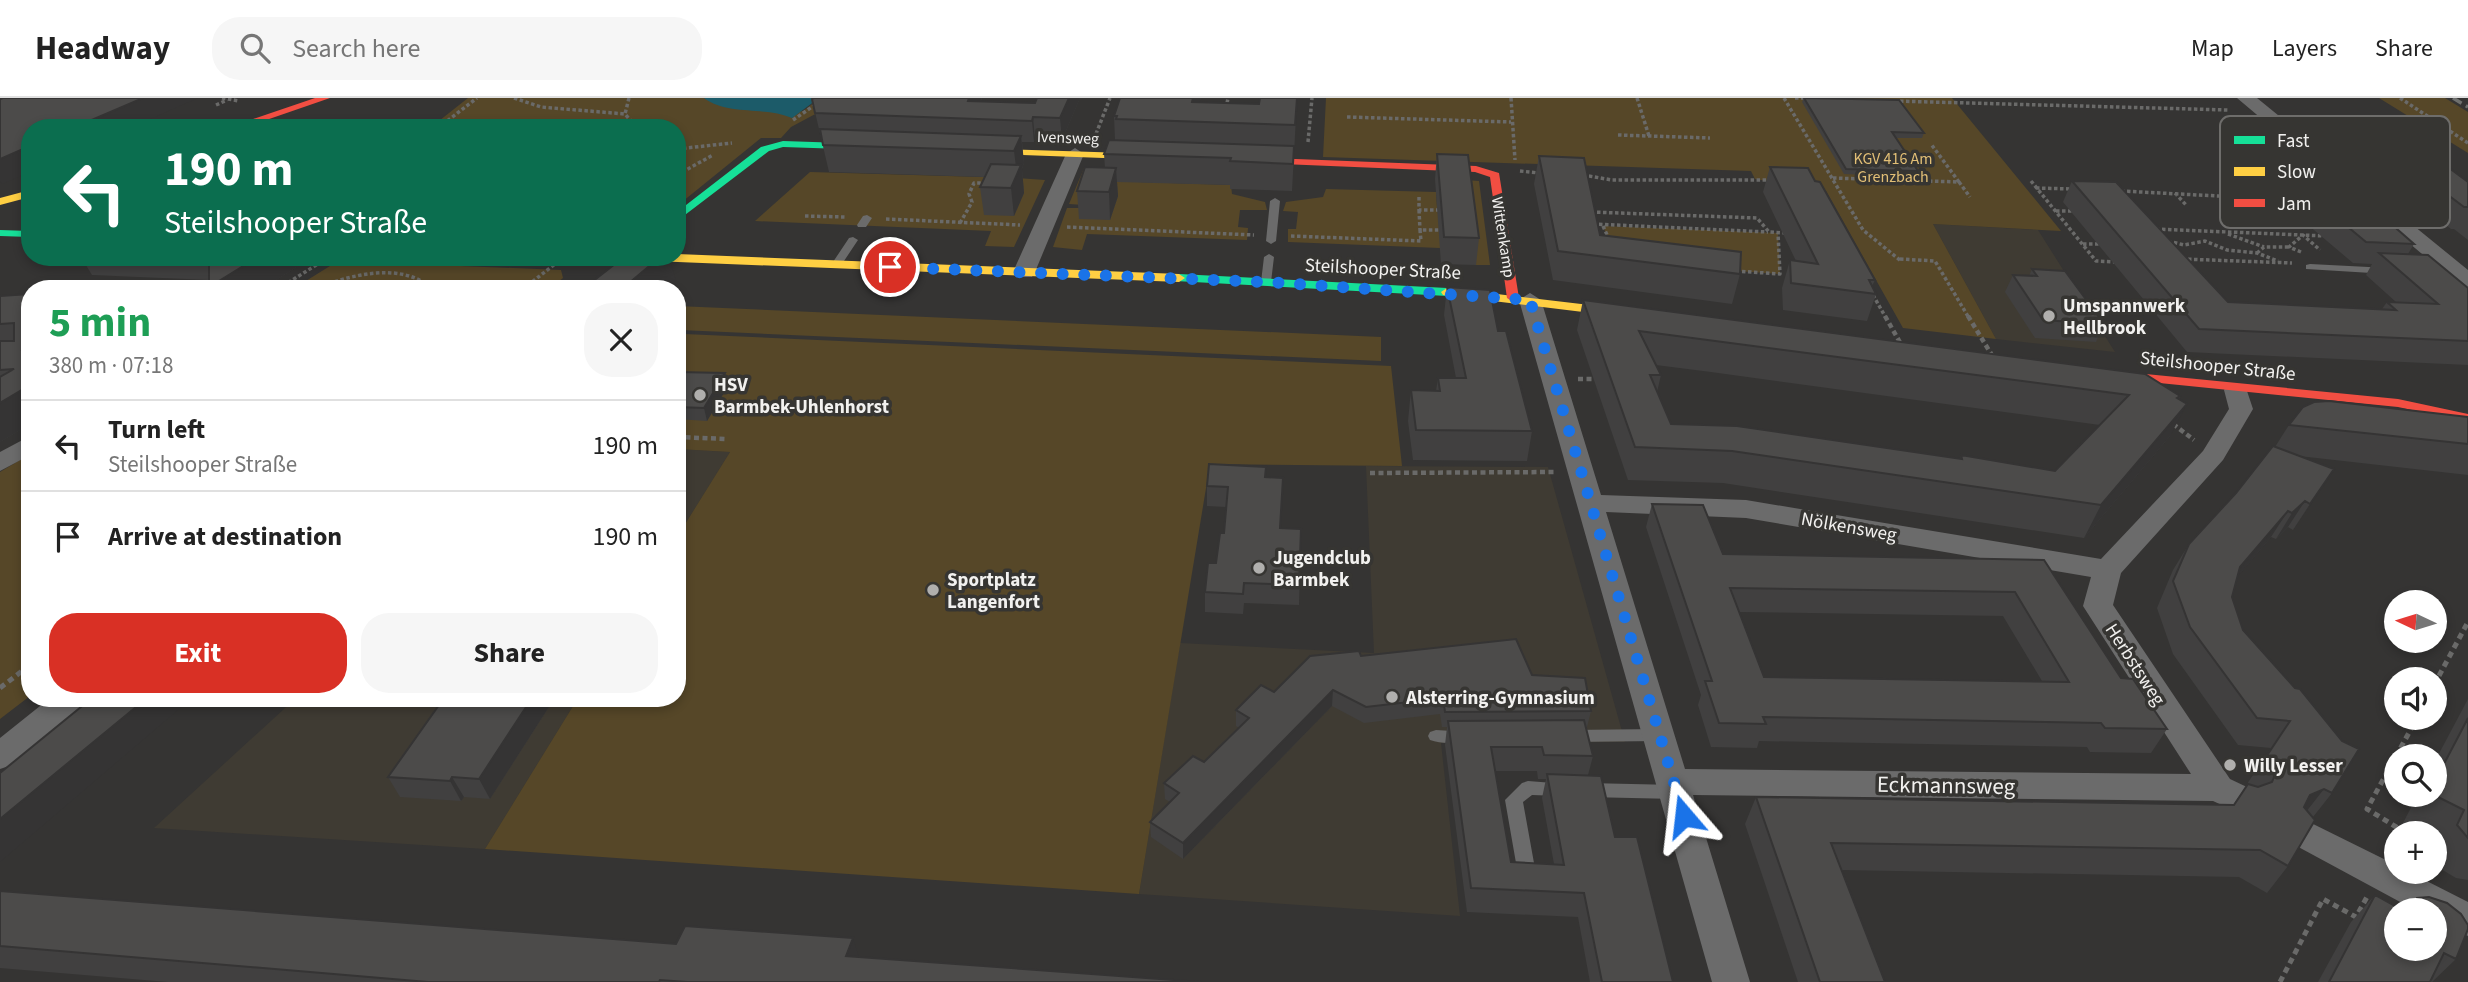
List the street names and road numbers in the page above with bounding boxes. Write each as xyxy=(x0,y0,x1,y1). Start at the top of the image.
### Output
street label: Ivensweg xyxy=(1036,126,1099,150)
street label: Wittenkamp xyxy=(1486,195,1520,279)
street label: Steilshooper Straße xyxy=(1304,252,1462,287)
street label: Steilshooper Straße xyxy=(2139,345,2297,388)
street label: Nölkensweg xyxy=(1799,506,1899,549)
street label: Herbstsweg xyxy=(2098,618,2172,712)
street label: Eckmannsweg xyxy=(1876,768,2016,803)

